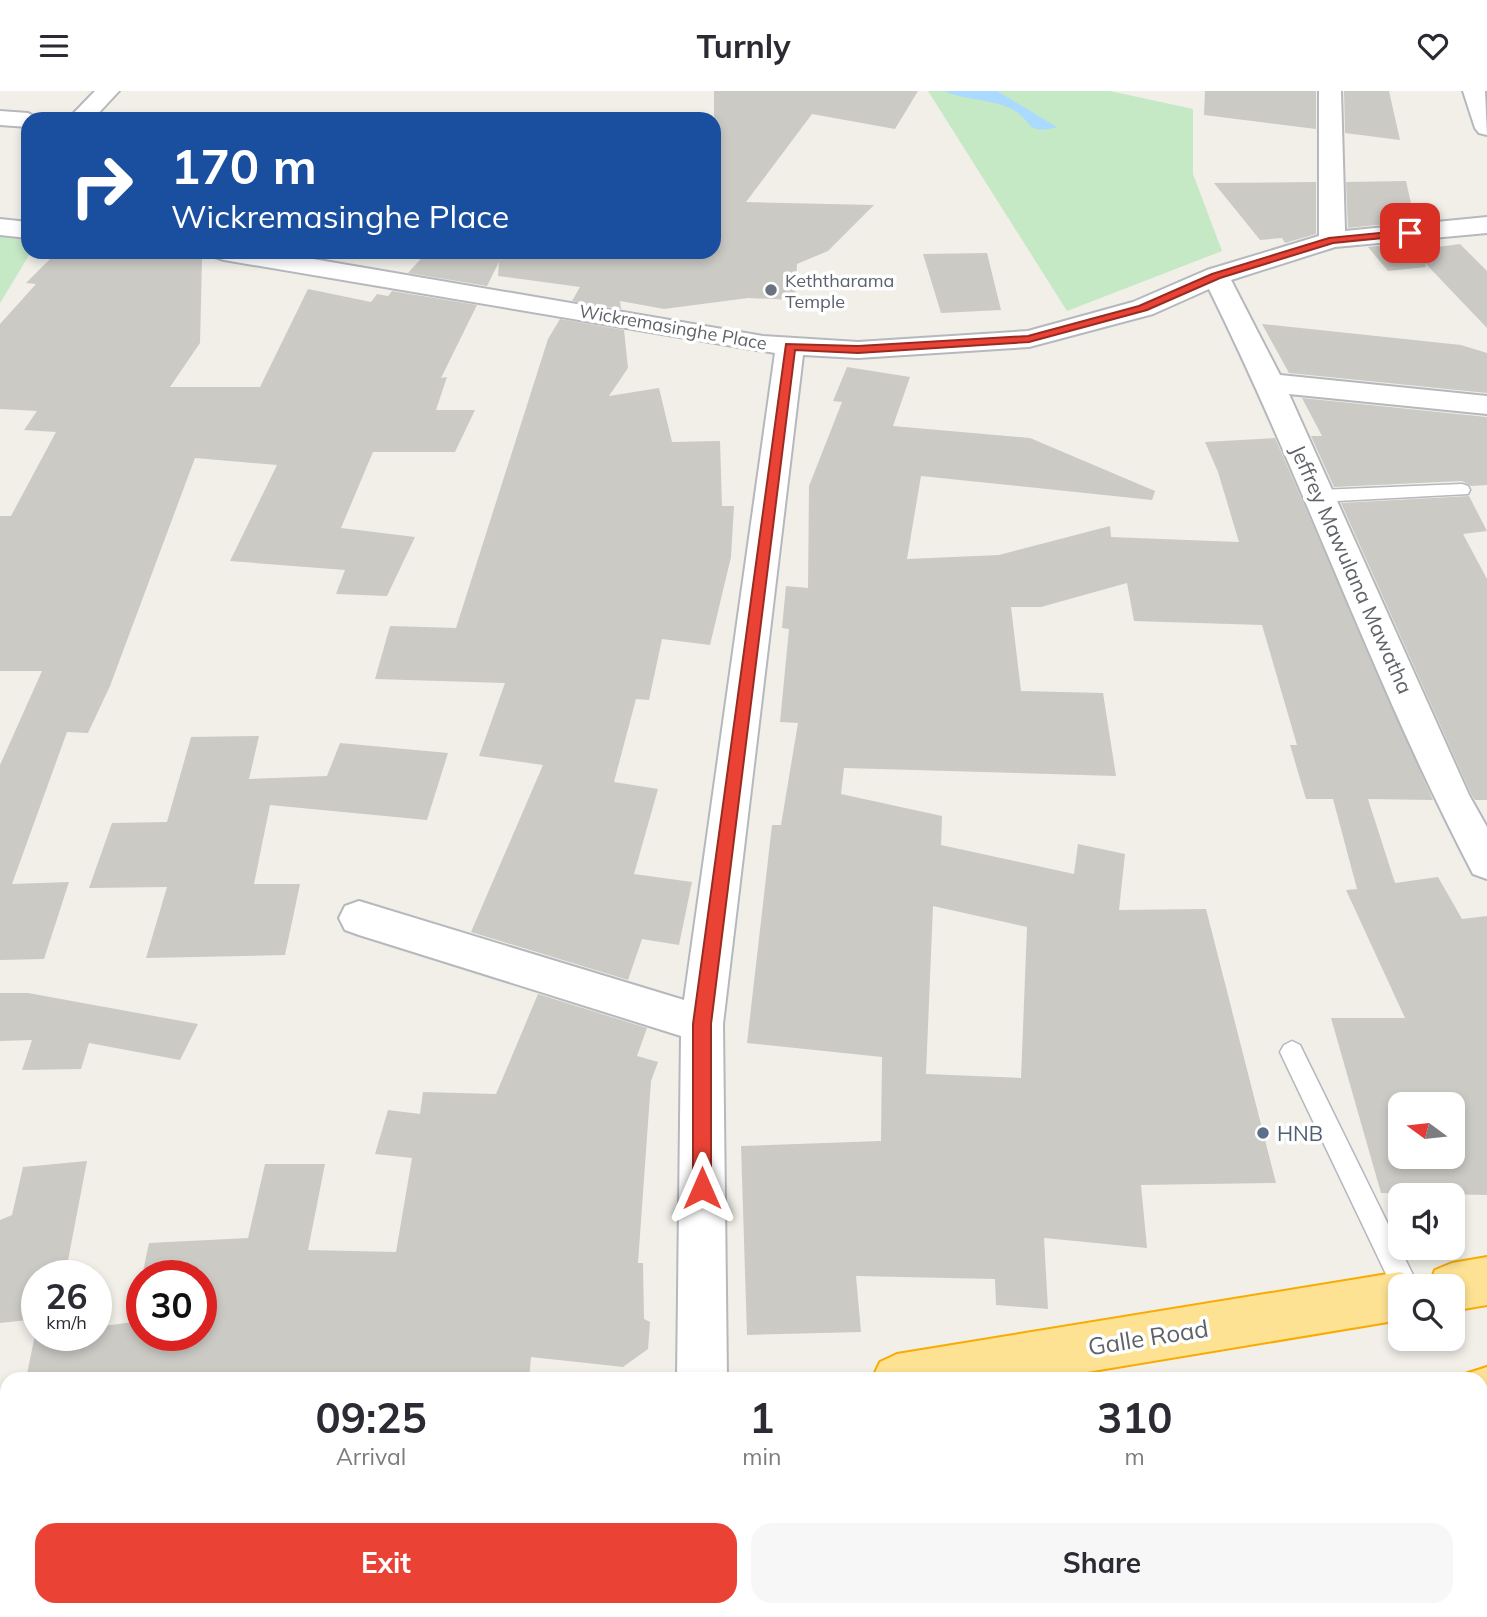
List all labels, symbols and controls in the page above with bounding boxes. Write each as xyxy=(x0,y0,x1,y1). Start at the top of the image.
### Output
text: Turnly xyxy=(696,26,791,66)
icon: menu xyxy=(35,27,73,65)
icon: heart xyxy=(1414,27,1452,65)
text: 170 m xyxy=(171,135,317,196)
icon: right xyxy=(56,140,147,231)
text: Wickremasinghe Place xyxy=(171,196,509,236)
pin xyxy=(1380,203,1440,263)
icon: arrive xyxy=(1391,214,1429,252)
place label: Keththarama Temple xyxy=(785,269,894,313)
marker: Keththarama Temple xyxy=(763,282,779,298)
street label: Wickremasinghe Place xyxy=(577,299,769,355)
street label: Jeffrey Mawulana Mawatha xyxy=(1285,440,1419,698)
north arrow xyxy=(1388,1092,1465,1169)
map controls xyxy=(1388,1092,1465,1351)
place label: HNB xyxy=(1277,1120,1323,1146)
marker: HNB xyxy=(1255,1125,1271,1141)
position arrow xyxy=(665,1151,739,1225)
button: sound xyxy=(1388,1183,1465,1260)
speed limit sign: 30 xyxy=(126,1260,217,1351)
text: 26 xyxy=(45,1274,88,1318)
button: search xyxy=(1388,1274,1465,1351)
text: km/h xyxy=(46,1311,87,1334)
street label: Galle Road xyxy=(1086,1313,1210,1361)
text: 09:25 xyxy=(316,1391,427,1444)
text: 1 xyxy=(749,1391,774,1444)
text: 310 xyxy=(1097,1391,1172,1444)
text: Arrival xyxy=(336,1442,406,1471)
text: min xyxy=(742,1442,781,1471)
text: m xyxy=(1125,1442,1145,1471)
button: Exit xyxy=(35,1523,737,1603)
button: Share xyxy=(751,1523,1453,1603)

